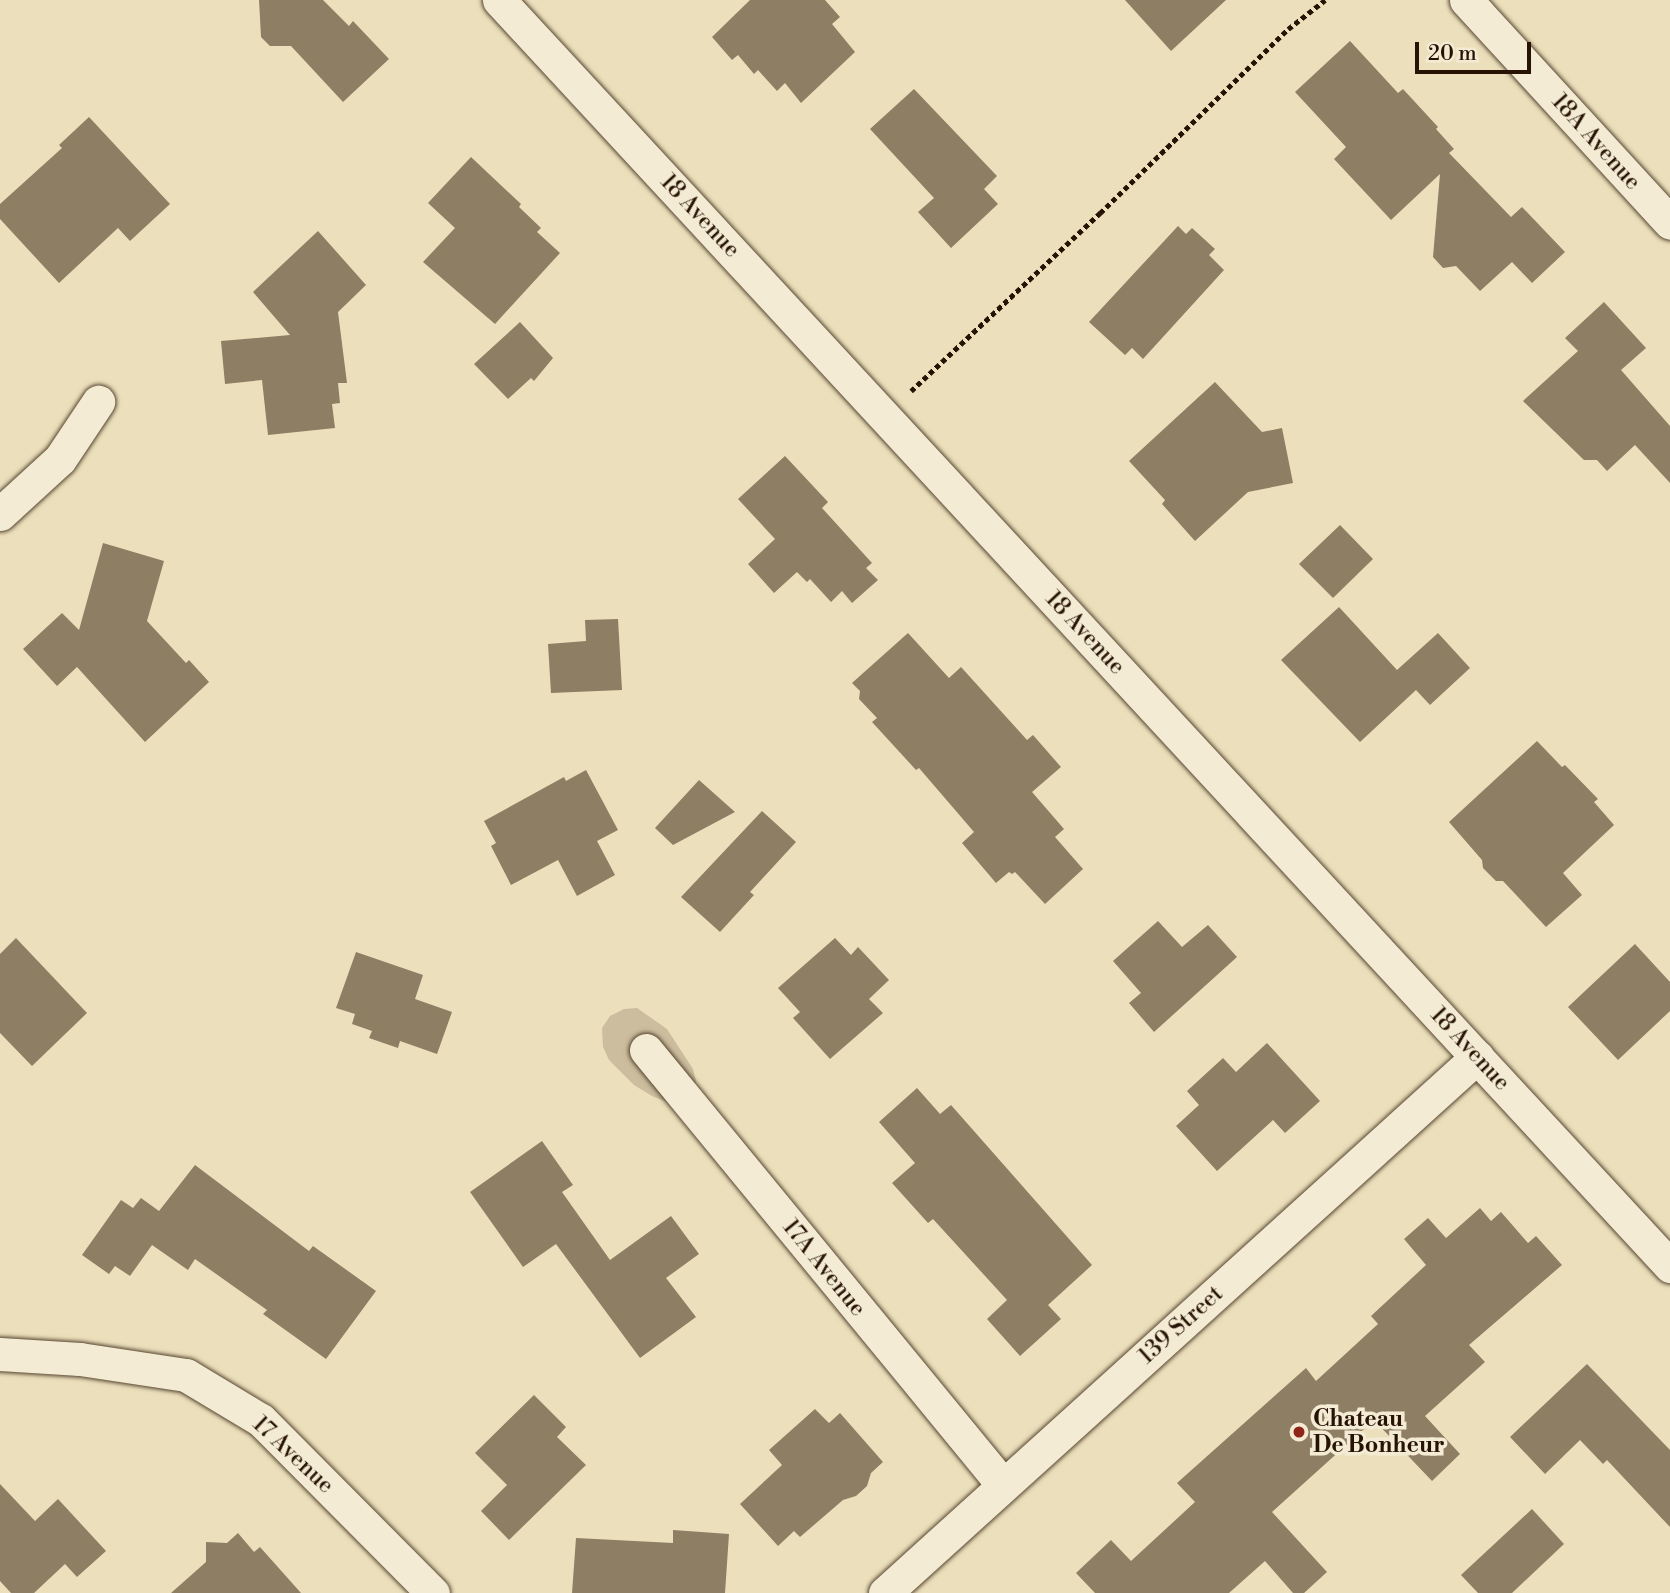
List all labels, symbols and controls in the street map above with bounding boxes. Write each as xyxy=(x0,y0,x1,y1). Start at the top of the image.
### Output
scale bar xyxy=(1418,28,1534,72)
text: 20 m xyxy=(1428,41,1477,67)
street label: 18A Avenue xyxy=(1546,88,1646,196)
street label: 18 Avenue xyxy=(654,169,746,263)
street label: 18 Avenue xyxy=(1039,586,1131,680)
street label: 18 Avenue xyxy=(1424,1002,1516,1096)
street label: 17A Avenue xyxy=(777,1214,871,1322)
street label: 139 Street xyxy=(1133,1280,1229,1370)
place label: Chateau De Bonheur xyxy=(1313,1405,1445,1459)
street label: 17 Avenue xyxy=(247,1411,339,1499)
marker: Chateau De Bonheur xyxy=(1291,1424,1307,1440)

